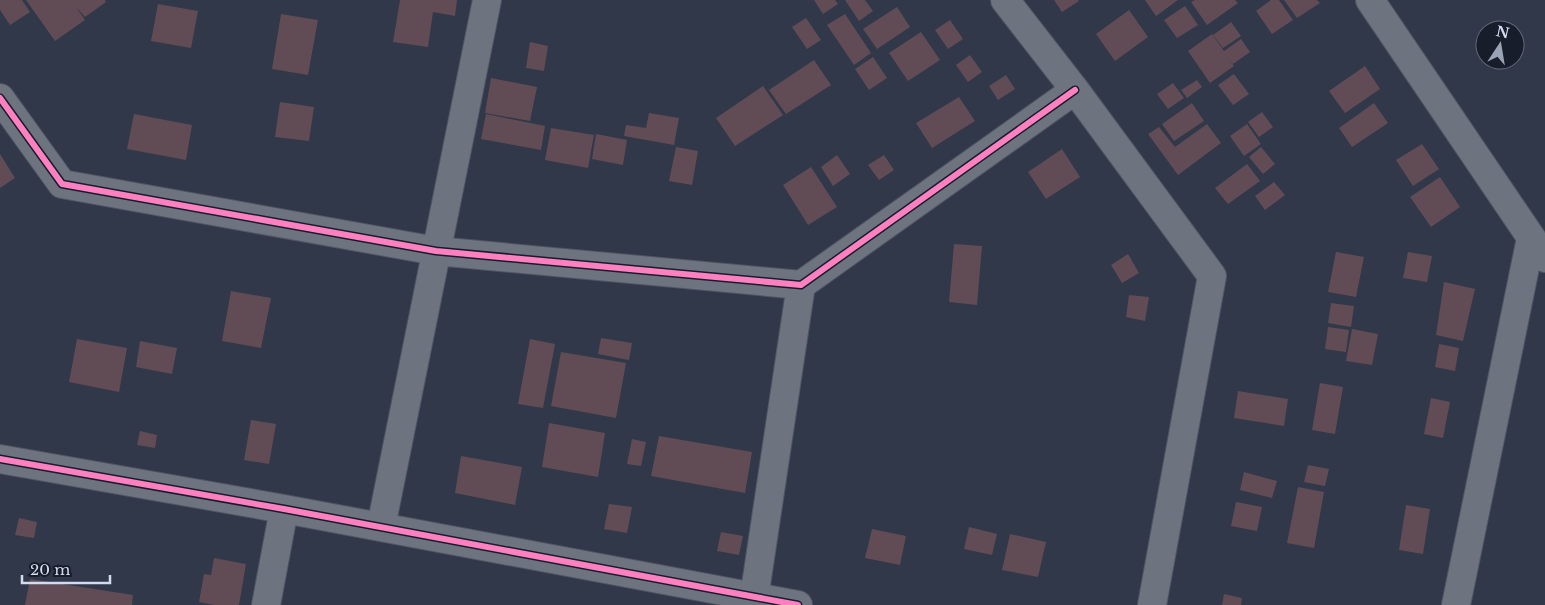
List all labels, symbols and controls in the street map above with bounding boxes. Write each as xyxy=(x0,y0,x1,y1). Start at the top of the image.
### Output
north arrow xyxy=(1475,20,1525,70)
text: N xyxy=(1494,22,1511,42)
scale bar xyxy=(22,552,110,584)
text: 20 m xyxy=(30,560,70,579)

